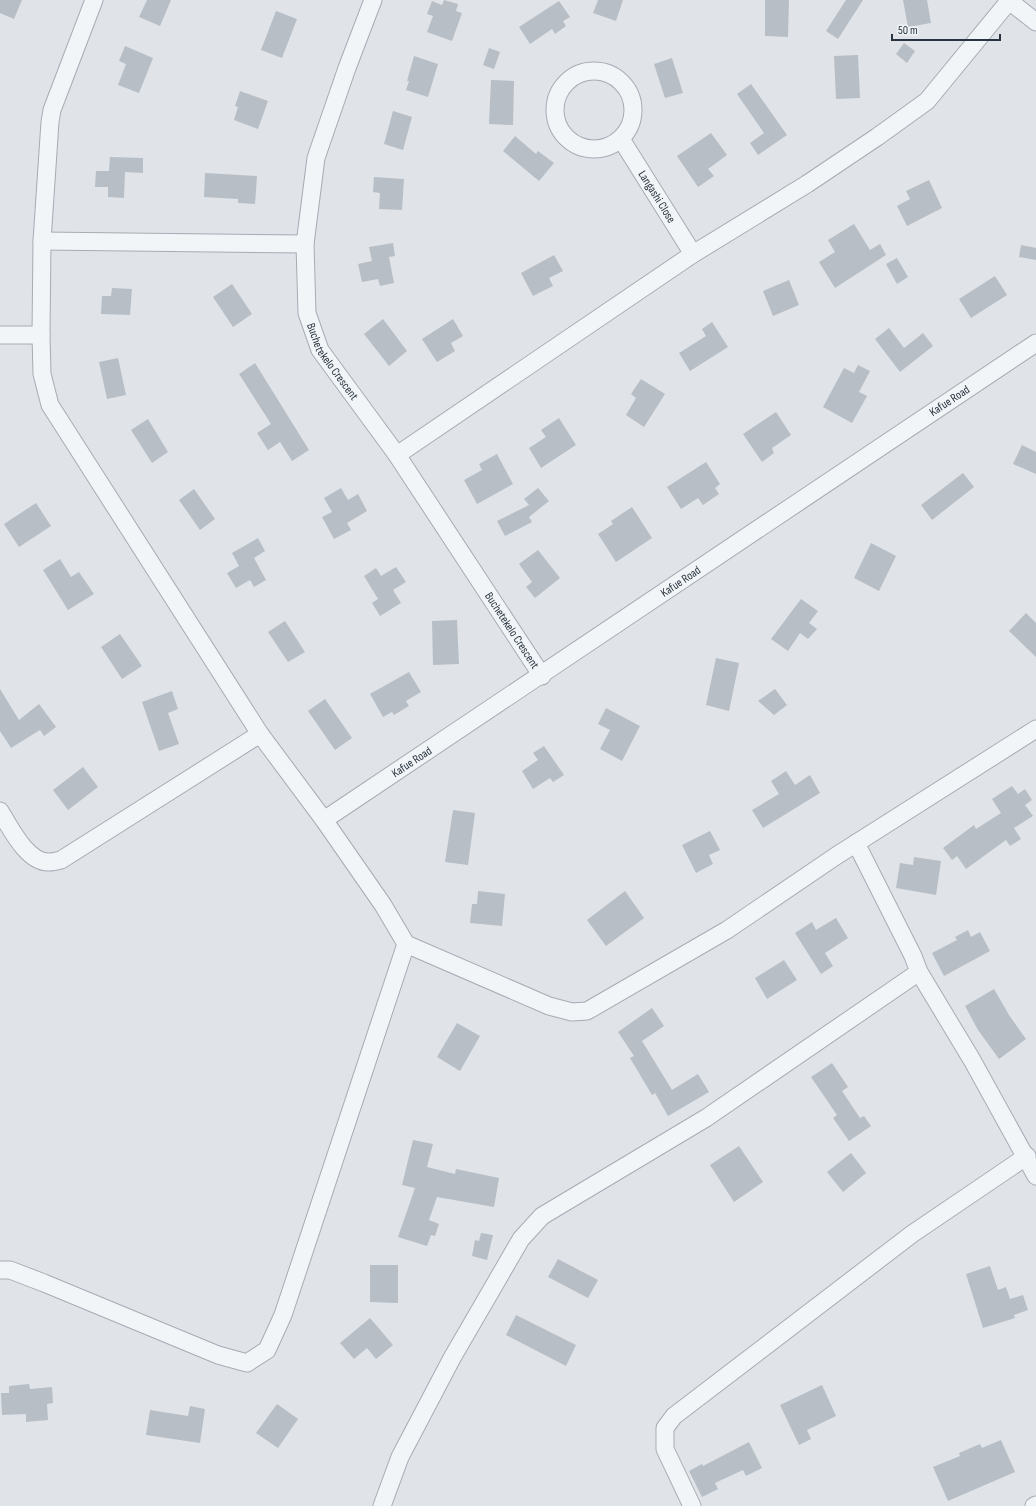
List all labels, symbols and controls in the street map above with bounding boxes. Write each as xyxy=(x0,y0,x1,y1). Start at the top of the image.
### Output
scale bar xyxy=(892,16,1000,42)
text: 50 m xyxy=(898,23,918,38)
street label: Langashi Close xyxy=(635,168,679,226)
street label: Buchetekelo Crescent xyxy=(304,321,362,403)
street label: Kafue Road xyxy=(926,382,972,420)
street label: Kafue Road xyxy=(658,563,703,600)
street label: Buchetekelo Crescent xyxy=(482,589,543,672)
street label: Kafue Road xyxy=(389,743,435,781)

